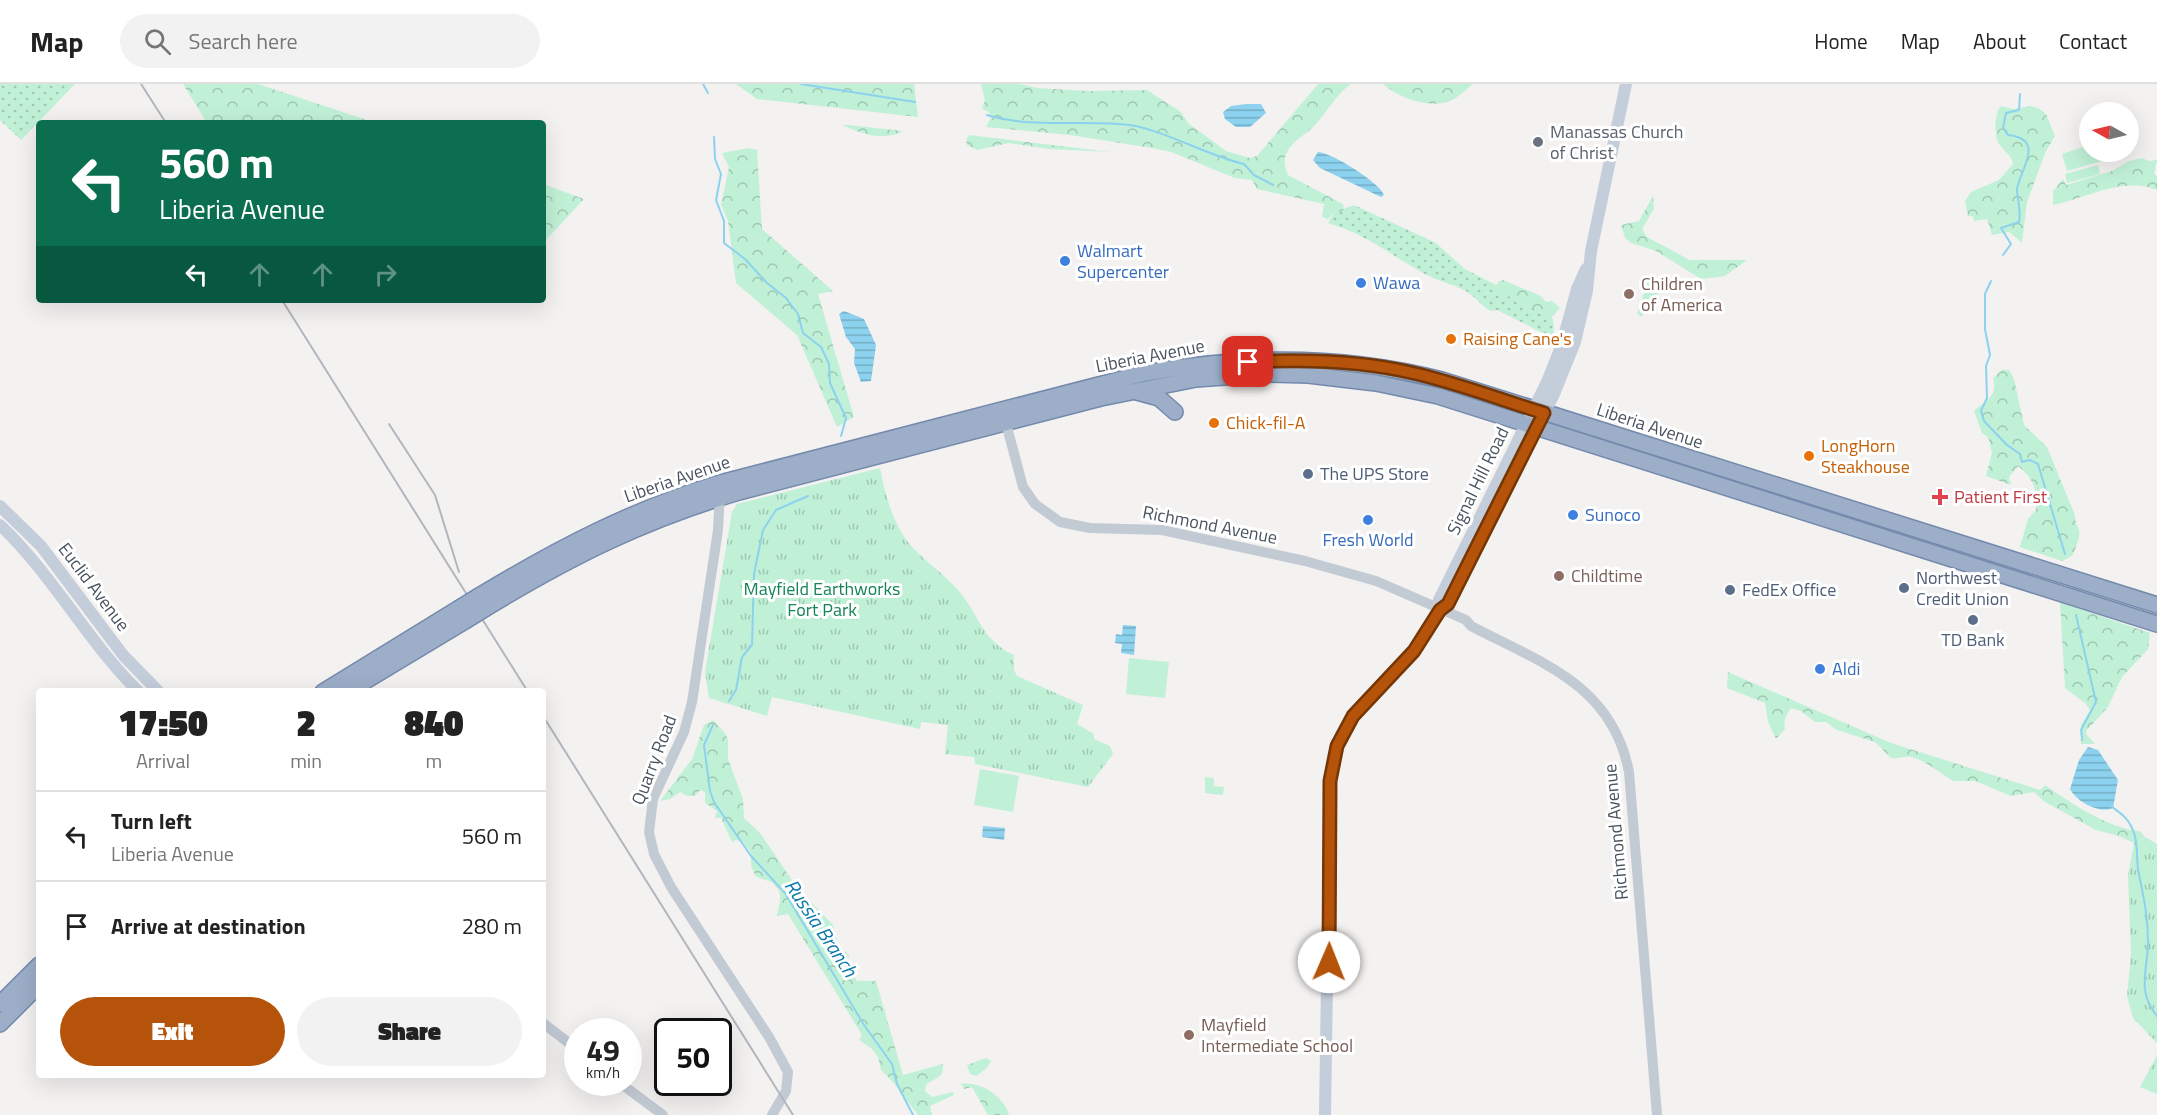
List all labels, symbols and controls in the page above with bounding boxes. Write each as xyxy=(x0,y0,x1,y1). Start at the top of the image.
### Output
search box xyxy=(120,14,540,68)
text: Map xyxy=(30,20,84,63)
text: Search here xyxy=(189,24,298,58)
icon: search xyxy=(141,25,174,58)
text: Home xyxy=(1814,25,1868,57)
text: Map xyxy=(1901,25,1940,57)
text: About xyxy=(1973,25,2026,57)
text: Contact xyxy=(2059,25,2127,57)
north arrow xyxy=(2079,102,2139,162)
map controls xyxy=(2079,102,2139,162)
place label: Manassas Church of Christ xyxy=(1550,118,1684,166)
text: 560 m xyxy=(159,130,274,194)
marker: Manassas Church of Christ xyxy=(1531,135,1545,149)
icon: left xyxy=(60,144,138,222)
text: Liberia Avenue xyxy=(159,188,325,229)
place label: Walmart Supercenter xyxy=(1077,237,1169,285)
marker: Walmart Supercenter xyxy=(1058,254,1072,268)
icon: left xyxy=(180,258,213,291)
icon: ahead xyxy=(243,258,276,291)
icon: ahead xyxy=(306,258,339,291)
icon: right xyxy=(369,258,402,291)
place label: Wawa xyxy=(1373,269,1420,296)
place label: Children of America xyxy=(1641,270,1722,318)
marker: Wawa xyxy=(1354,276,1368,290)
marker: Children of America xyxy=(1622,287,1636,301)
place label: Raising Cane's xyxy=(1463,325,1572,352)
street label: Liberia Avenue xyxy=(1093,332,1207,379)
marker: Raising Cane's xyxy=(1444,332,1458,346)
pin xyxy=(1222,336,1273,387)
icon: arrive xyxy=(1231,345,1264,378)
street label: Liberia Avenue xyxy=(1593,396,1707,455)
place label: Chick-fil-A xyxy=(1226,409,1306,436)
marker: Chick-fil-A xyxy=(1207,416,1221,430)
street label: Signal Hill Road xyxy=(1440,422,1515,539)
place label: LongHorn Steakhouse xyxy=(1821,432,1910,480)
street label: Liberia Avenue xyxy=(620,448,734,509)
marker: LongHorn Steakhouse xyxy=(1802,449,1816,463)
place label: The UPS Store xyxy=(1320,460,1429,487)
marker: The UPS Store xyxy=(1301,467,1315,481)
place label: Patient First xyxy=(1954,483,2048,510)
marker: Patient First xyxy=(1931,488,1949,506)
street label: Richmond Avenue xyxy=(1140,498,1280,551)
place label: Sunoco xyxy=(1585,501,1641,528)
marker: Sunoco xyxy=(1566,508,1580,522)
marker: Fresh World xyxy=(1361,513,1375,527)
place label: Fresh World xyxy=(1322,526,1414,553)
street label: Euclid Avenue xyxy=(52,537,137,637)
place label: Childtime xyxy=(1571,562,1642,589)
place label: Northwest Credit Union xyxy=(1916,564,2009,612)
marker: Childtime xyxy=(1552,569,1566,583)
park label: Mayfield Earthworks Fort Park xyxy=(744,575,900,623)
place label: FedEx Office xyxy=(1742,576,1836,603)
marker: Northwest Credit Union xyxy=(1897,581,1911,595)
marker: FedEx Office xyxy=(1723,583,1737,597)
marker: TD Bank xyxy=(1966,613,1980,627)
place label: TD Bank xyxy=(1941,626,2005,653)
place label: Aldi xyxy=(1832,655,1860,682)
marker: Aldi xyxy=(1813,662,1827,676)
text: 17:50 xyxy=(118,695,208,750)
text: 2 xyxy=(296,695,316,750)
text: 840 xyxy=(404,695,464,750)
street label: Quarry Road xyxy=(624,711,683,809)
text: Arrival xyxy=(136,745,190,776)
text: min xyxy=(290,745,322,776)
text: m xyxy=(426,745,442,776)
street label: Richmond Avenue xyxy=(1596,763,1635,901)
text: Turn left xyxy=(111,804,192,838)
text: 560 m xyxy=(462,819,522,853)
icon: left xyxy=(60,820,93,853)
text: Liberia Avenue xyxy=(111,838,234,869)
water label: Russia Branch xyxy=(777,872,866,984)
text: Arrive at destination xyxy=(111,909,306,943)
text: 280 m xyxy=(462,909,522,943)
icon: arrive xyxy=(60,910,93,943)
position arrow xyxy=(1297,930,1361,994)
button: Exit xyxy=(60,997,285,1066)
button: Share xyxy=(297,997,522,1066)
place label: Mayfield Intermediate School xyxy=(1201,1011,1353,1059)
speed limit sign: 50 xyxy=(654,1018,732,1096)
text: 49 xyxy=(586,1027,620,1073)
marker: Mayfield Intermediate School xyxy=(1182,1028,1196,1042)
text: km/h xyxy=(586,1061,620,1084)

